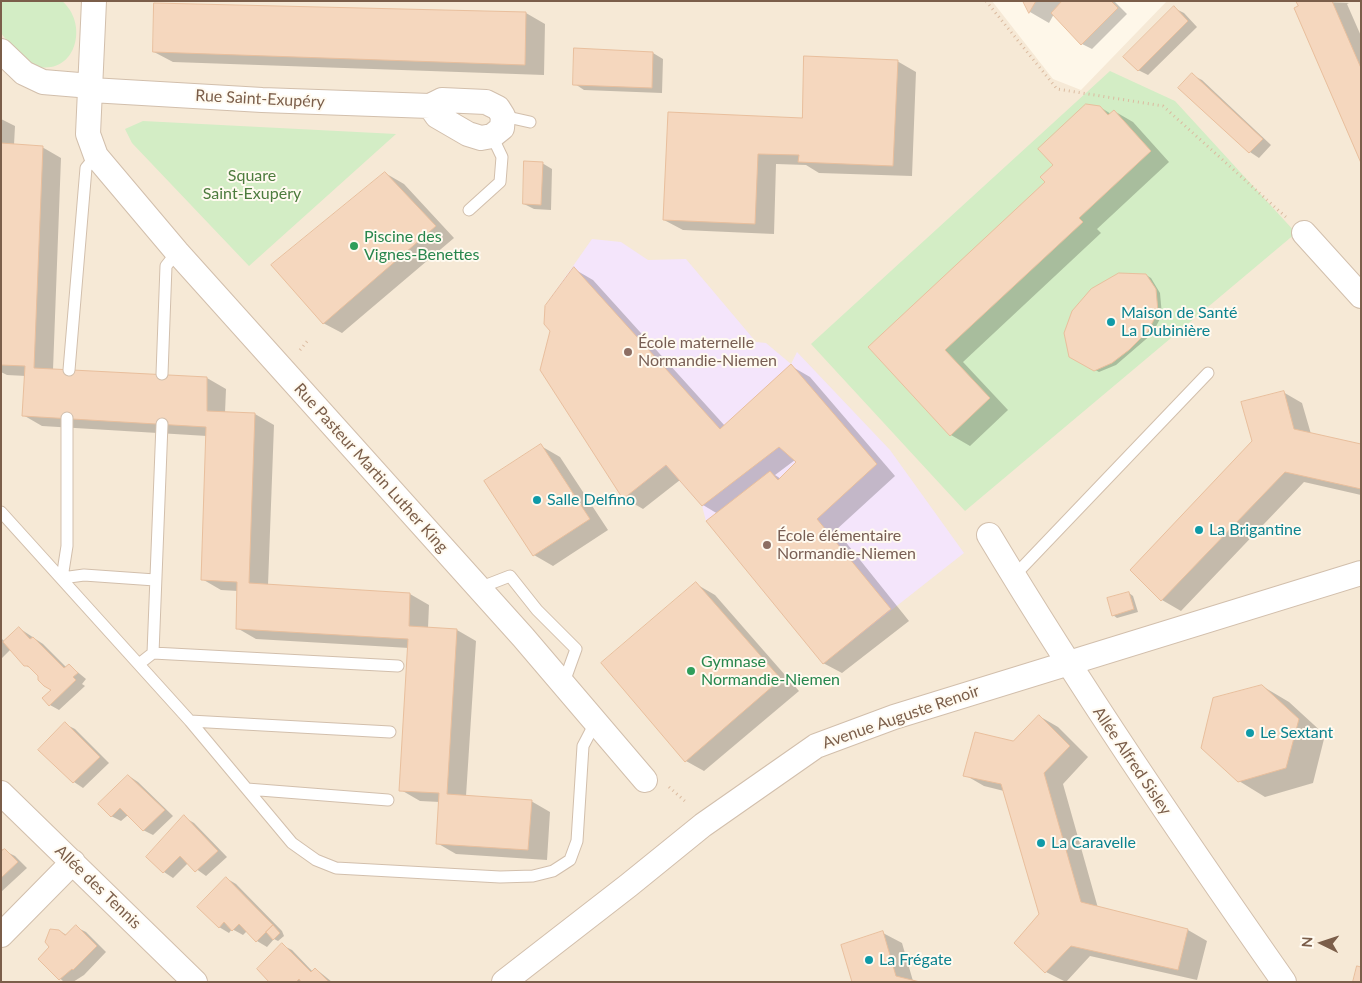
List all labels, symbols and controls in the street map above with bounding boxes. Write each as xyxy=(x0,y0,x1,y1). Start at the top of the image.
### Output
street label: Rue Saint-Exupéry xyxy=(195,86,325,112)
park label: Square Saint-Exupéry xyxy=(203,166,301,204)
place label: Piscine des Vignes-Benettes xyxy=(364,227,479,265)
marker: Piscine des Vignes-Benettes xyxy=(348,240,360,252)
place label: Maison de Santé La Dubinière xyxy=(1121,303,1237,341)
marker: Maison de Santé La Dubinière xyxy=(1105,316,1117,328)
place label: École maternelle Normandie-Niemen xyxy=(638,333,777,371)
marker: École maternelle Normandie-Niemen xyxy=(622,346,634,358)
street label: Rue Pasteur Martin Luther King xyxy=(290,379,452,557)
place label: Salle Delfino xyxy=(547,490,635,510)
marker: Salle Delfino xyxy=(531,494,543,506)
place label: La Brigantine xyxy=(1209,520,1301,540)
marker: La Brigantine xyxy=(1193,524,1205,536)
place label: École élémentaire Normandie-Niemen xyxy=(777,526,916,564)
marker: École élémentaire Normandie-Niemen xyxy=(761,539,773,551)
place label: Gymnase Normandie-Niemen xyxy=(701,652,840,690)
marker: Gymnase Normandie-Niemen xyxy=(685,665,697,677)
street label: Avenue Auguste Renoir xyxy=(820,681,982,753)
street label: Allée Alfred Sisley xyxy=(1089,703,1175,819)
place label: Le Sextant xyxy=(1260,723,1333,743)
marker: Le Sextant xyxy=(1244,727,1256,739)
place label: La Caravelle xyxy=(1051,833,1136,853)
marker: La Caravelle xyxy=(1035,837,1047,849)
street label: Allée des Tennis xyxy=(51,841,145,933)
north arrow xyxy=(1297,918,1347,968)
text: N xyxy=(1298,936,1315,948)
place label: La Frégate xyxy=(879,950,952,970)
marker: La Frégate xyxy=(863,954,875,966)

